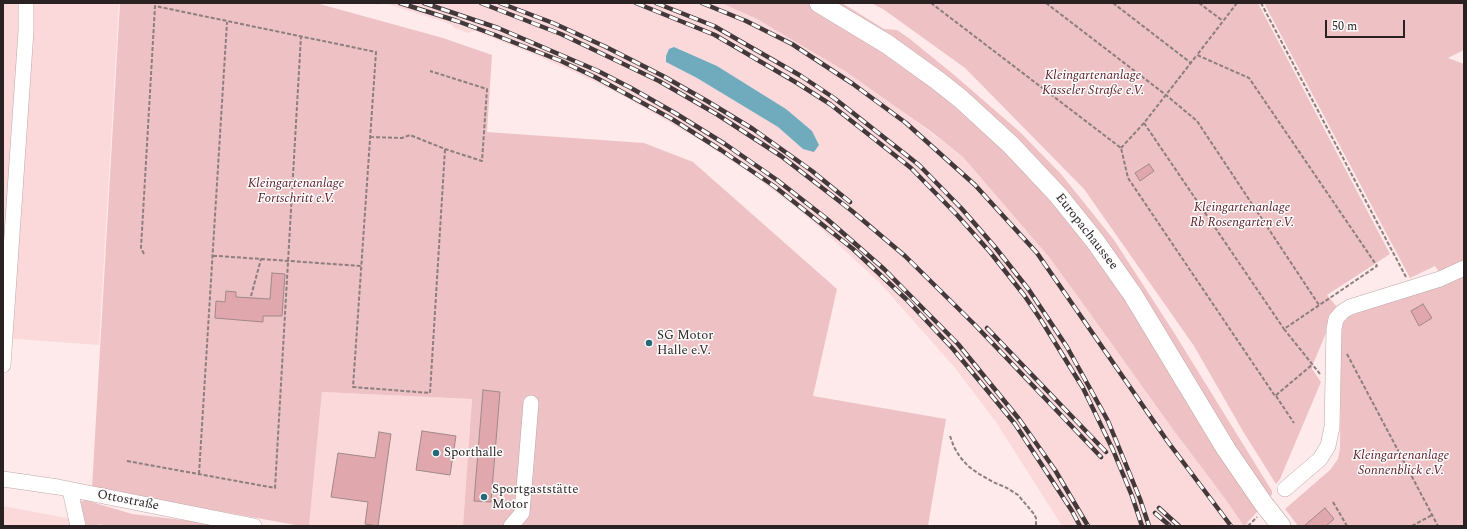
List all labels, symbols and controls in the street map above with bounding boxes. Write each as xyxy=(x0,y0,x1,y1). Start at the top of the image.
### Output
scale bar xyxy=(1327,12,1407,38)
text: 50 m xyxy=(1332,17,1357,36)
park label: Kleingartenanlage Kasseler Straße e.V. xyxy=(1042,68,1144,99)
park label: Kleingartenanlage Fortschritt e.V. xyxy=(248,176,344,207)
street label: Europachaussee xyxy=(1051,191,1121,273)
park label: Kleingartenanlage Rb Rosengarten e.V. xyxy=(1190,200,1294,231)
place label: SG Motor Halle e.V. xyxy=(657,328,713,359)
marker: SG Motor Halle e.V. xyxy=(644,338,654,348)
place label: Sporthalle xyxy=(444,445,503,461)
marker: Sporthalle xyxy=(431,448,441,458)
park label: Kleingartenanlage Sonnenblick e.V. xyxy=(1353,448,1449,479)
place label: Sportgaststätte Motor xyxy=(492,482,578,513)
street label: Ottostraße xyxy=(96,487,160,515)
marker: Sportgaststätte Motor xyxy=(479,492,489,502)

